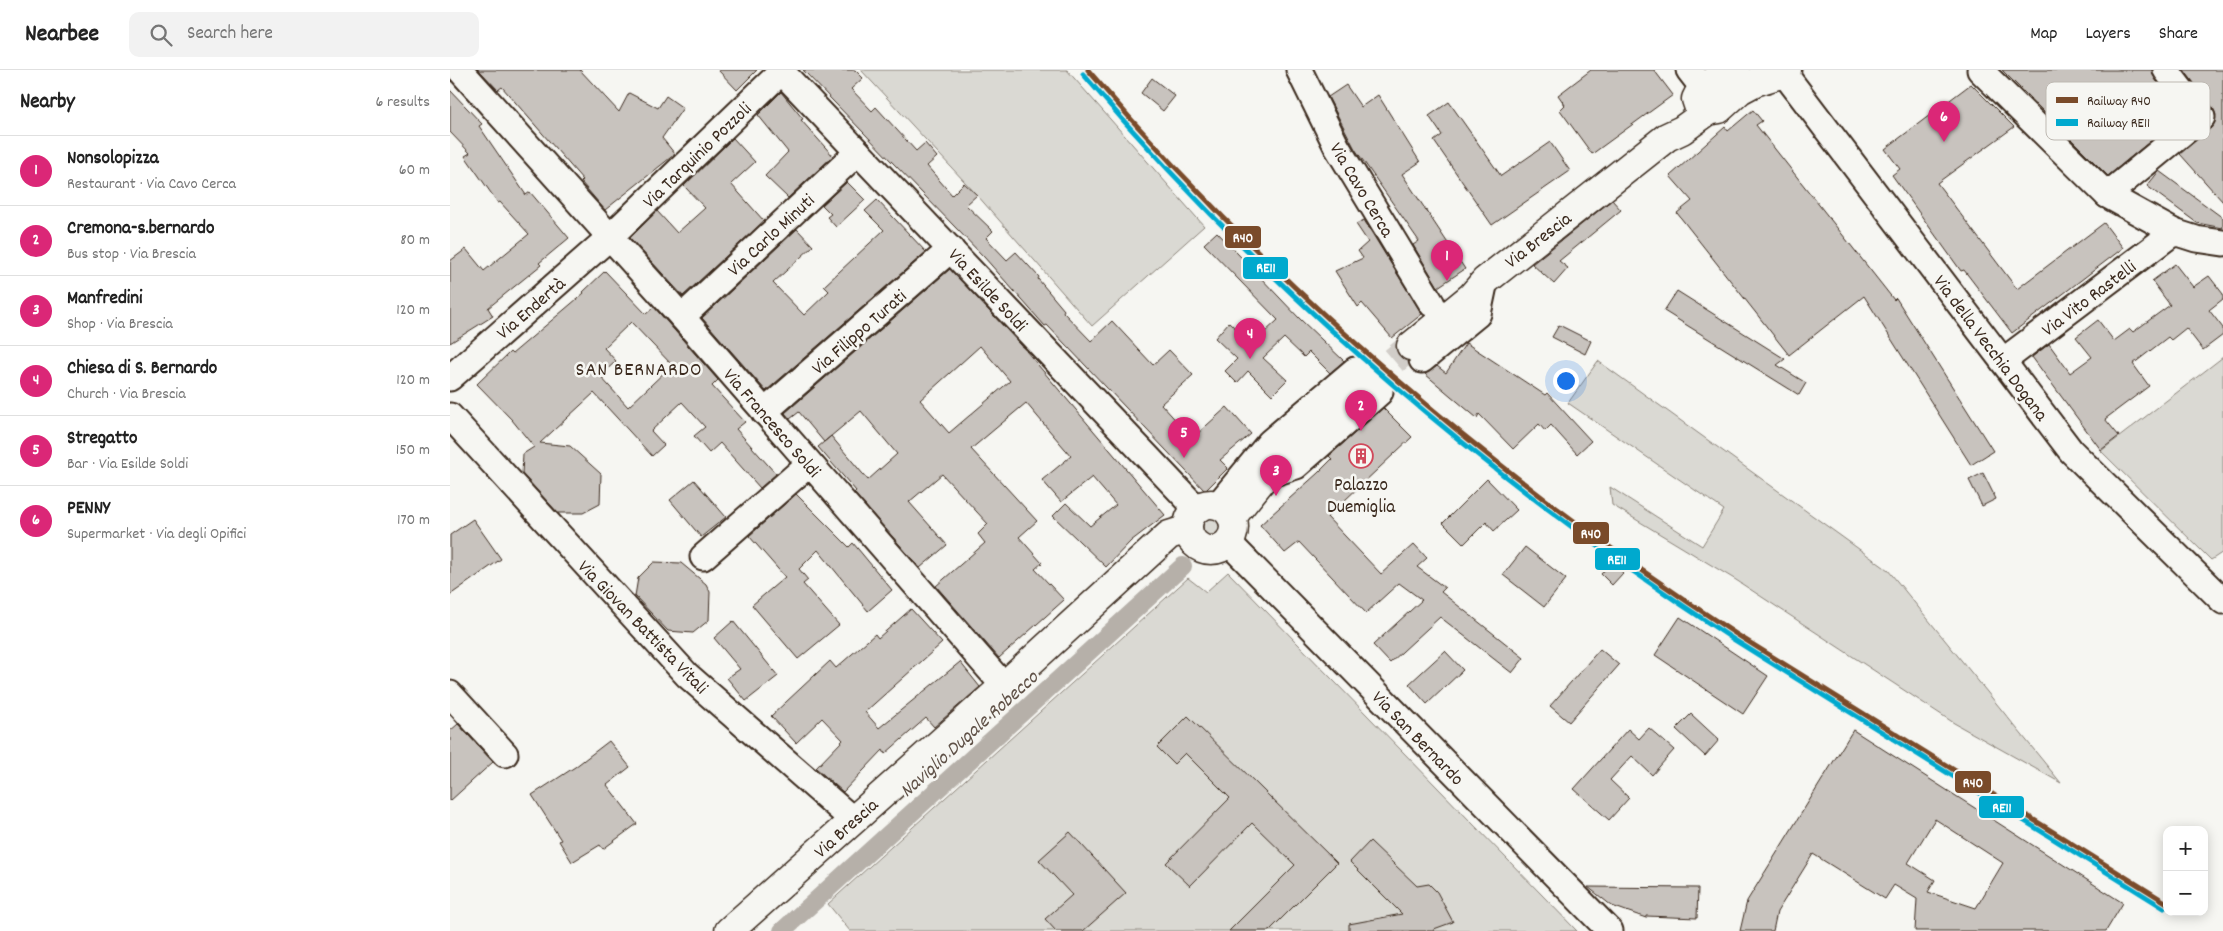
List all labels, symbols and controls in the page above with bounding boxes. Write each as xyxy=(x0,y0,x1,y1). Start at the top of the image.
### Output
search box xyxy=(129,12,479,57)
text: Nearbee xyxy=(25,18,99,52)
icon: search xyxy=(147,21,175,49)
text: Search here xyxy=(187,21,273,48)
text: Map xyxy=(2030,22,2057,47)
text: Layers xyxy=(2085,22,2131,47)
text: Share xyxy=(2159,22,2198,47)
legend xyxy=(2046,82,2210,140)
text: Nearby xyxy=(20,88,75,118)
text: 6 results xyxy=(375,91,430,114)
text: Railway R40 xyxy=(2087,92,2151,112)
street label: Via Tarquinio Pozzoli xyxy=(638,97,759,216)
pin: 6 xyxy=(1928,101,1960,142)
text: Railway RE11 xyxy=(2087,114,2150,134)
street label: Via Cavo Cerca xyxy=(1321,138,1399,244)
text: Nonsolopizza xyxy=(67,146,159,173)
text: 1 xyxy=(34,159,38,182)
text: 60 m xyxy=(399,159,430,182)
text: Restaurant · Via Cavo Cerca xyxy=(67,173,236,196)
street label: Via Carlo Minuti xyxy=(723,189,822,284)
street label: Via Brescia xyxy=(1500,206,1579,277)
text: Cremona-s.bernardo xyxy=(67,216,214,243)
line badge: R40 xyxy=(1224,225,1262,249)
text: 2 xyxy=(33,229,40,252)
text: 80 m xyxy=(400,229,430,252)
text: R40 xyxy=(1233,229,1253,249)
pin: 1 xyxy=(1431,240,1463,281)
text: Bus stop · Via Brescia xyxy=(67,243,196,266)
street label: Via Esilde Soldi xyxy=(940,243,1033,340)
street label: Via Vito Rastelli xyxy=(2037,255,2144,344)
line badge: RE11 xyxy=(1242,256,1289,280)
text: RE11 xyxy=(1256,259,1276,279)
street label: Via della Vecchia Dogana xyxy=(1925,270,2054,429)
street label: Via Endertà xyxy=(492,272,573,347)
street label: Via Filippo Turati xyxy=(807,284,914,383)
text: Manfredini xyxy=(67,286,143,313)
text: 3 xyxy=(32,299,40,322)
text: 120 m xyxy=(396,299,430,322)
text: Shop · Via Brescia xyxy=(67,313,173,336)
pin: 4 xyxy=(1234,318,1266,359)
text: Chiesa di S. Bernardo xyxy=(67,356,217,383)
district label: SAN BERNARDO xyxy=(576,357,702,385)
street label: Via Francesco Soldi xyxy=(715,364,826,485)
your location xyxy=(1553,368,1579,394)
text: 4 xyxy=(33,369,39,392)
text: 120 m xyxy=(396,369,430,392)
text: Church · Via Brescia xyxy=(67,383,186,406)
pin: 2 xyxy=(1345,390,1377,431)
pin: 5 xyxy=(1168,417,1200,458)
text: Stregatto xyxy=(67,426,138,453)
text: 5 xyxy=(32,439,40,462)
text: 150 m xyxy=(396,439,430,462)
building icon: Palazzo Duemiglia xyxy=(1348,443,1374,469)
text: Bar · Via Esilde Soldi xyxy=(67,453,188,476)
pin: 3 xyxy=(1260,455,1292,496)
place label: Palazzo Duemiglia xyxy=(1327,473,1396,522)
text: PENNY xyxy=(67,496,110,523)
text: 6 xyxy=(32,509,40,532)
text: 170 m xyxy=(397,509,430,532)
line badge: R40 xyxy=(1572,521,1610,545)
text: Supermarket · Via degli Opifici xyxy=(67,523,246,546)
text: R40 xyxy=(1581,525,1601,545)
line badge: RE11 xyxy=(1594,547,1641,571)
text: RE11 xyxy=(1607,551,1627,571)
street label: Via Giovan Battista Vitali xyxy=(570,555,713,702)
water label: Naviglio Dugale Robecco xyxy=(894,664,1046,805)
street label: Via San Bernardo xyxy=(1364,686,1469,793)
line badge: R40 xyxy=(1954,770,1992,794)
text: R40 xyxy=(1963,774,1983,794)
street label: Via Brescia xyxy=(809,793,886,866)
line badge: RE11 xyxy=(1978,795,2025,819)
text: RE11 xyxy=(1992,799,2012,819)
map controls xyxy=(2163,826,2208,916)
button: + xyxy=(2163,826,2208,871)
button: − xyxy=(2163,871,2208,916)

